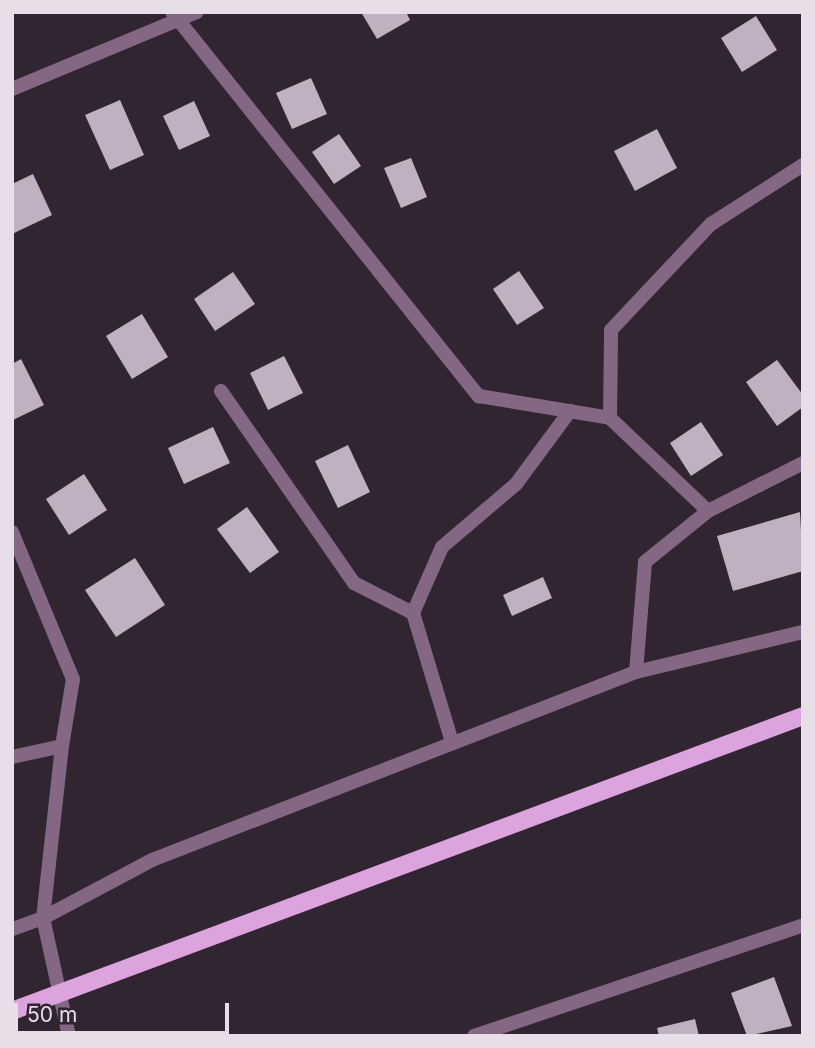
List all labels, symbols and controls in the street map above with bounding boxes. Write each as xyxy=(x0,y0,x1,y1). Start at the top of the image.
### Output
scale bar xyxy=(18,988,233,1032)
text: 50 m xyxy=(27,1002,77,1027)

